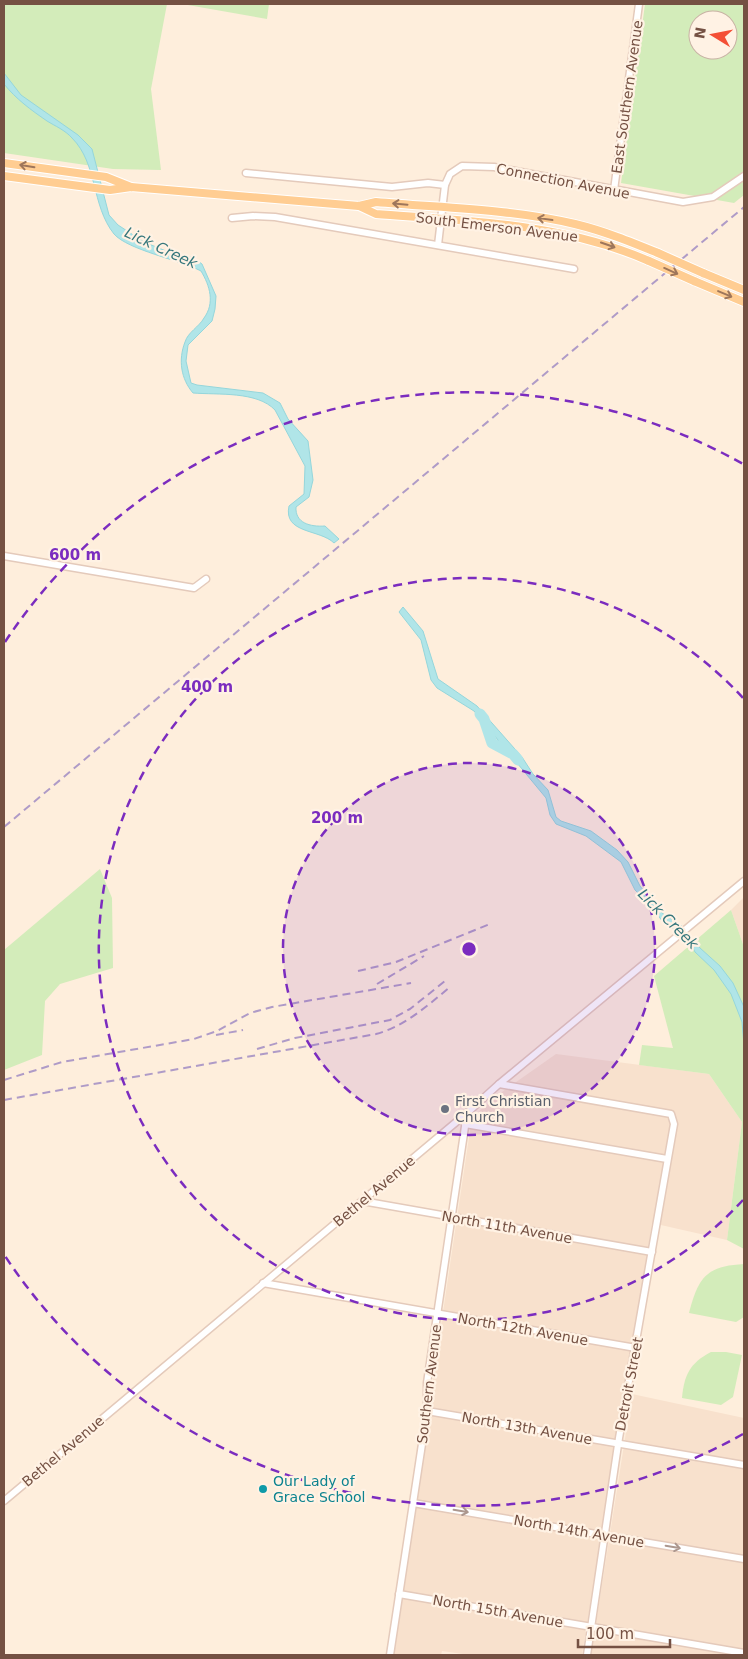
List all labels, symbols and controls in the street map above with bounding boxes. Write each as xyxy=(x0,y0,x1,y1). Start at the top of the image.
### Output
north arrow xyxy=(688,10,738,60)
street label: East Southern Avenue xyxy=(608,19,646,175)
text: N xyxy=(691,26,709,40)
one-way arrow xyxy=(19,160,35,170)
street label: Connection Avenue xyxy=(495,160,631,202)
one-way arrow xyxy=(392,199,408,209)
street label: South Emerson Avenue xyxy=(415,209,579,245)
one-way arrow xyxy=(537,213,553,223)
water label: Lick Creek xyxy=(122,223,201,273)
one-way arrow xyxy=(600,241,616,250)
one-way arrow xyxy=(663,267,678,276)
one-way arrow xyxy=(717,290,732,300)
text: 600 m xyxy=(49,546,101,564)
text: 400 m xyxy=(181,678,233,696)
text: 200 m xyxy=(311,809,363,827)
water label: Lick Creek xyxy=(634,885,703,954)
centre of rings xyxy=(460,940,478,958)
place label: First Christian Church xyxy=(455,1093,551,1125)
marker: First Christian Church xyxy=(439,1103,451,1115)
street label: Bethel Avenue xyxy=(330,1152,418,1230)
street label: North 11th Avenue xyxy=(440,1208,574,1246)
street label: North 12th Avenue xyxy=(456,1310,590,1348)
street label: Southern Avenue xyxy=(414,1323,444,1445)
street label: Detroit Street xyxy=(612,1335,646,1432)
street label: North 13th Avenue xyxy=(460,1409,594,1447)
street label: Bethel Avenue xyxy=(19,1412,107,1490)
place label: Our Lady of Grace School xyxy=(273,1473,365,1505)
marker: Our Lady of Grace School xyxy=(257,1483,269,1495)
one-way arrow xyxy=(453,1506,469,1516)
street label: North 14th Avenue xyxy=(512,1512,646,1550)
one-way arrow xyxy=(665,1543,681,1553)
street label: North 15th Avenue xyxy=(431,1592,565,1630)
scale bar xyxy=(578,1616,670,1648)
text: 100 m xyxy=(586,1625,634,1643)

